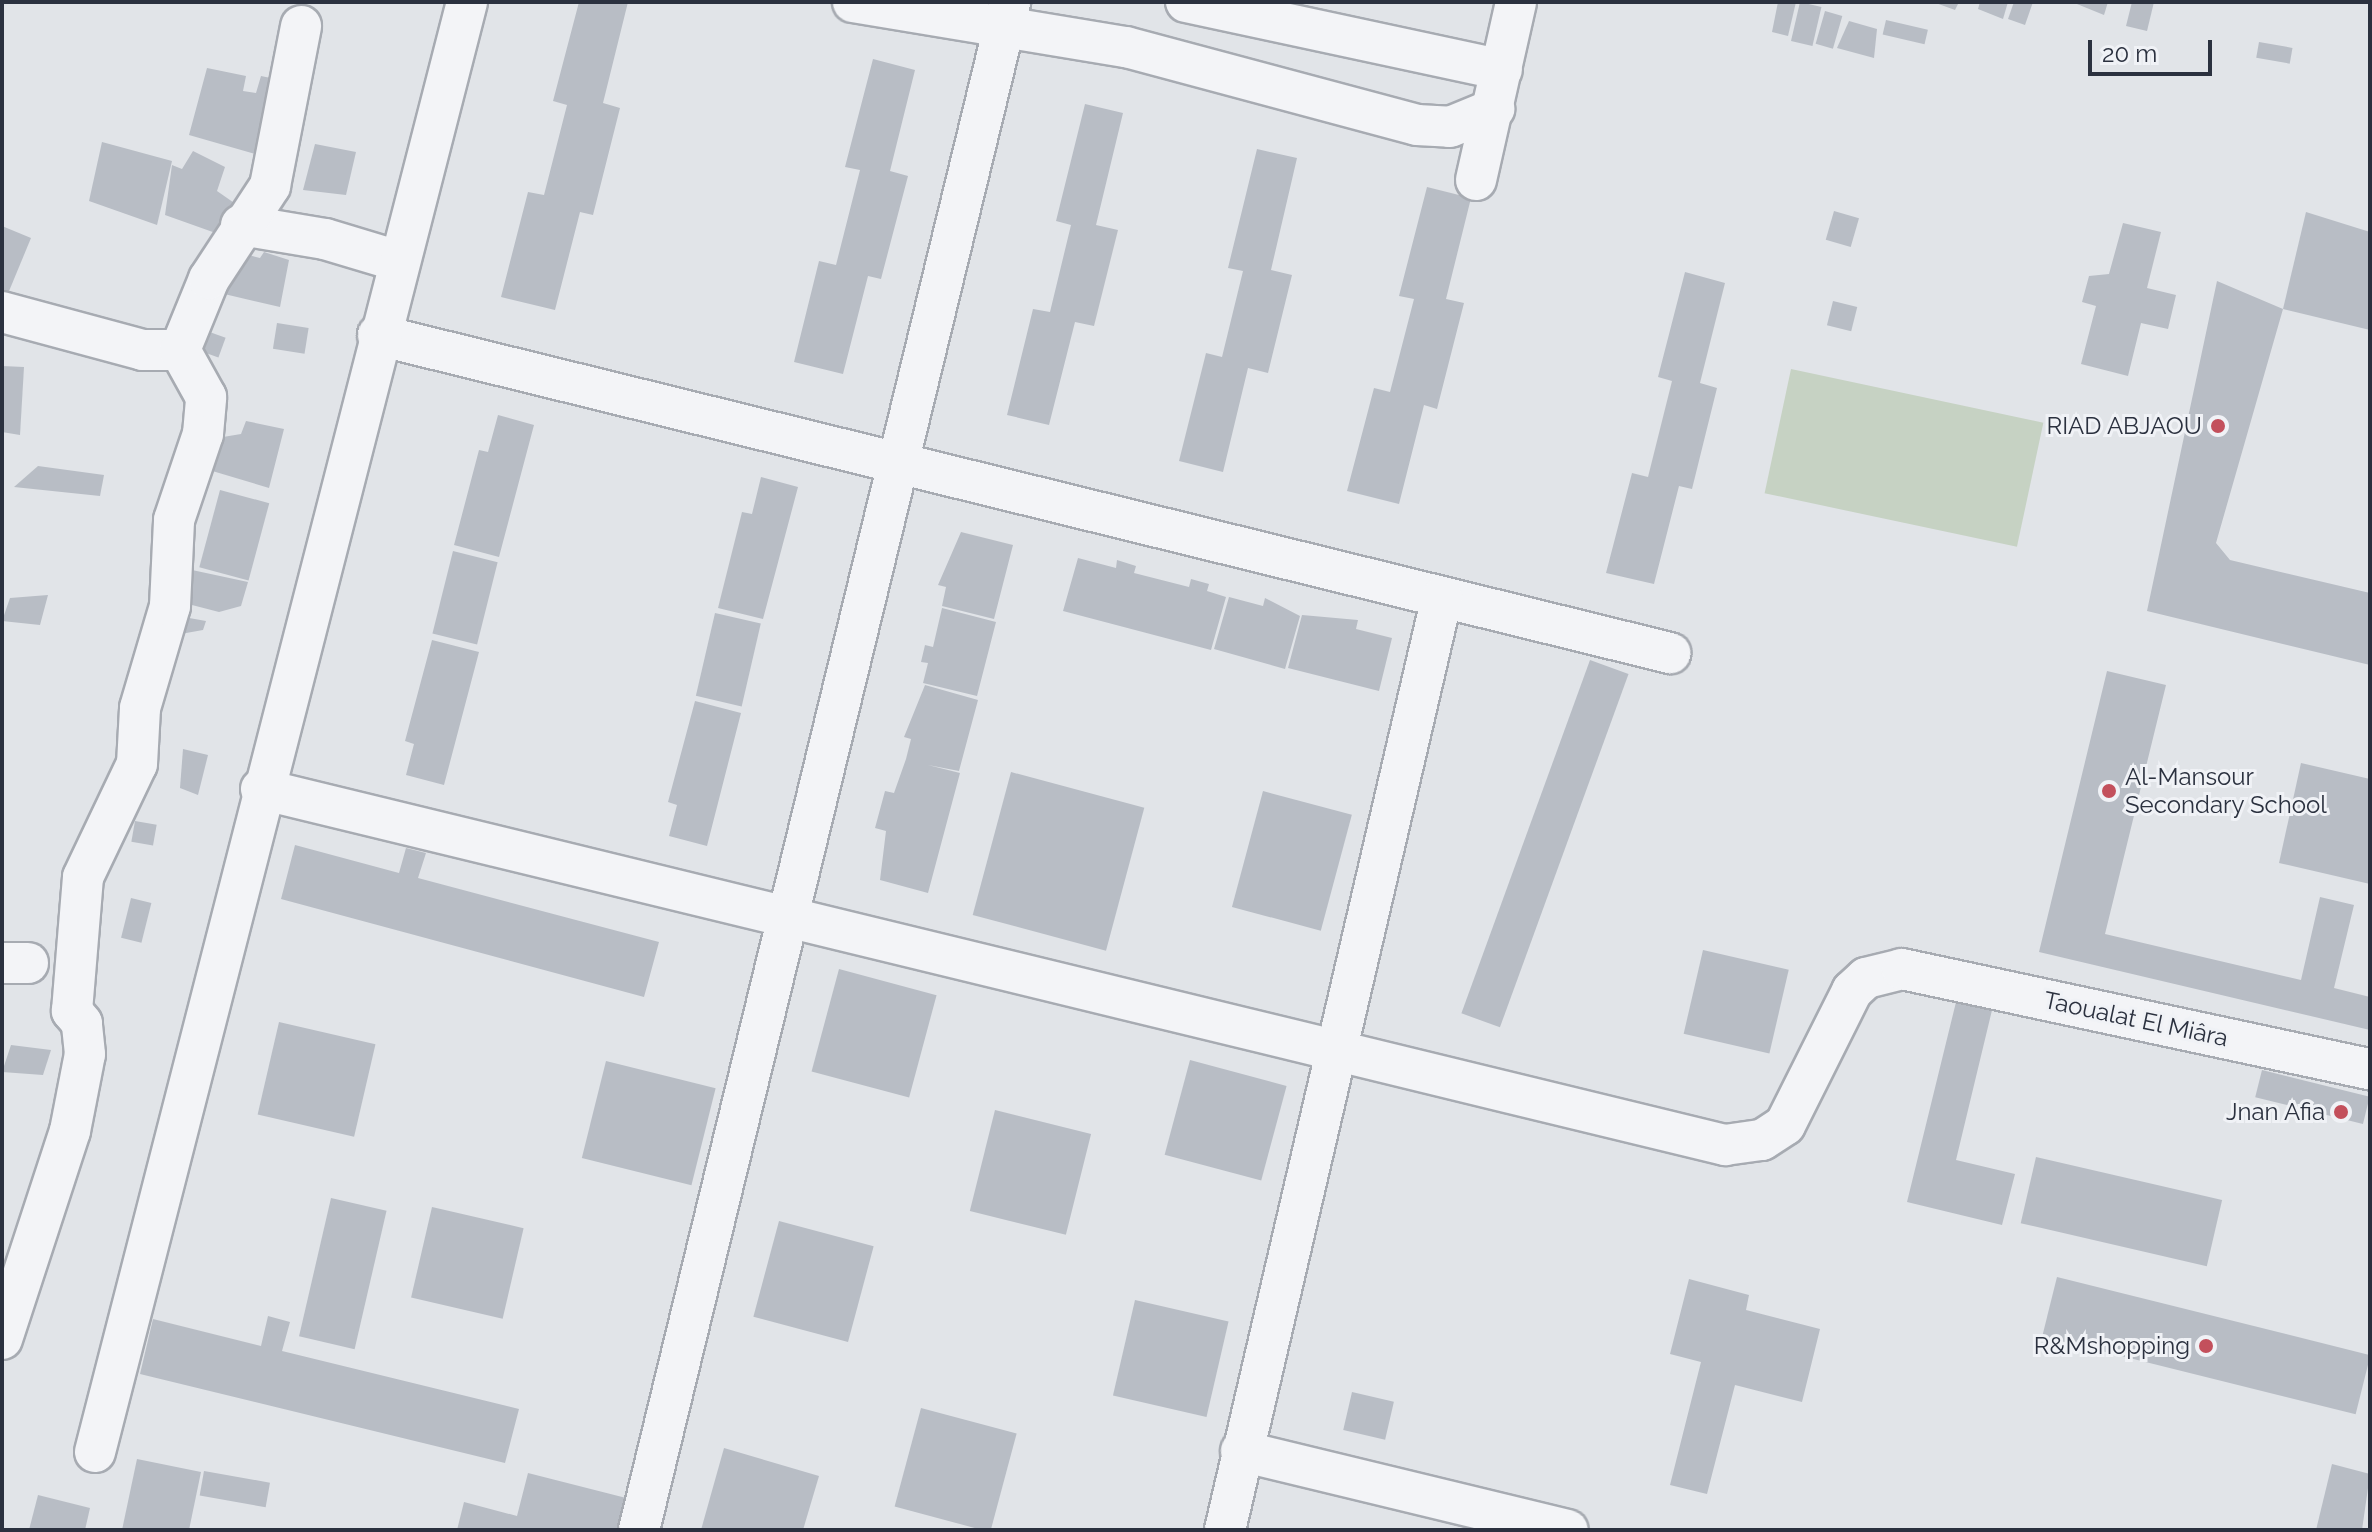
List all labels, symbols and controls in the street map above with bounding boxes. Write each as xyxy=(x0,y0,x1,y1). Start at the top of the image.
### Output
scale bar xyxy=(2092,24,2216,74)
text: 20 m xyxy=(2102,39,2157,68)
place label: RIAD ABJAOU xyxy=(2046,412,2202,440)
marker: RIAD ABJAOU xyxy=(2209,417,2227,435)
place label: Al-Mansour Secondary School xyxy=(2125,763,2327,819)
marker: Al-Mansour Secondary School xyxy=(2100,782,2118,800)
street label: Taoualat El Miâra xyxy=(2041,985,2231,1053)
place label: Jnan Afia xyxy=(2225,1098,2325,1126)
marker: Jnan Afia xyxy=(2332,1103,2350,1121)
place label: R&Mshopping xyxy=(2034,1332,2190,1360)
marker: R&Mshopping xyxy=(2197,1337,2215,1355)

